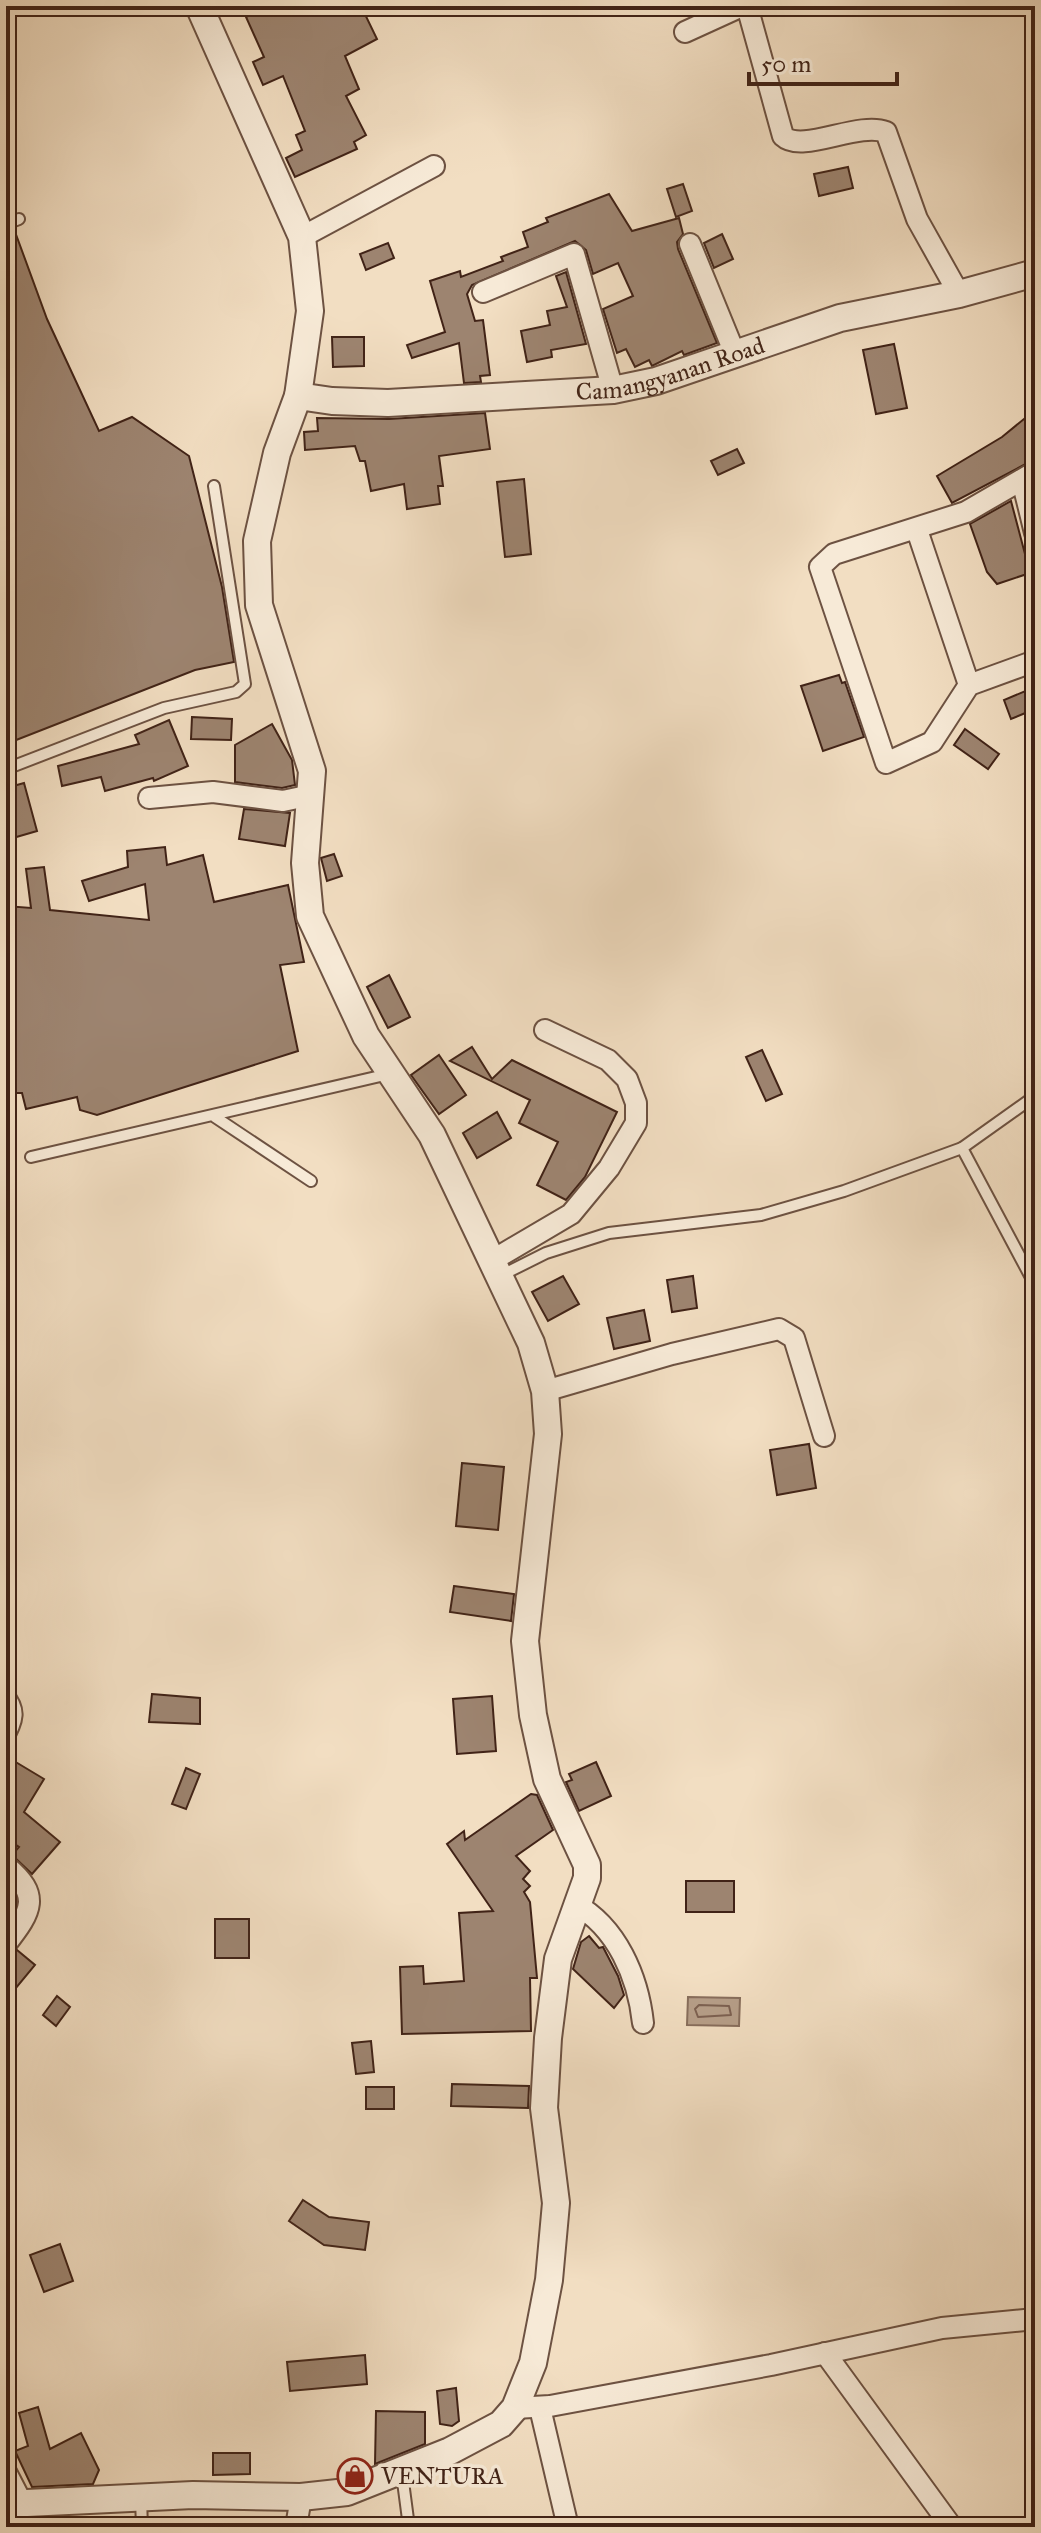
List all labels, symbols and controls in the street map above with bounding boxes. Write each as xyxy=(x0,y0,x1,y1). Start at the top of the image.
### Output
scale bar xyxy=(749,36,897,86)
text: 50 m xyxy=(761,49,811,79)
street label: Camangyanan Road xyxy=(575,330,768,407)
shop icon: VENTURA xyxy=(336,2457,374,2495)
place label: VENTURA xyxy=(380,2461,504,2491)

